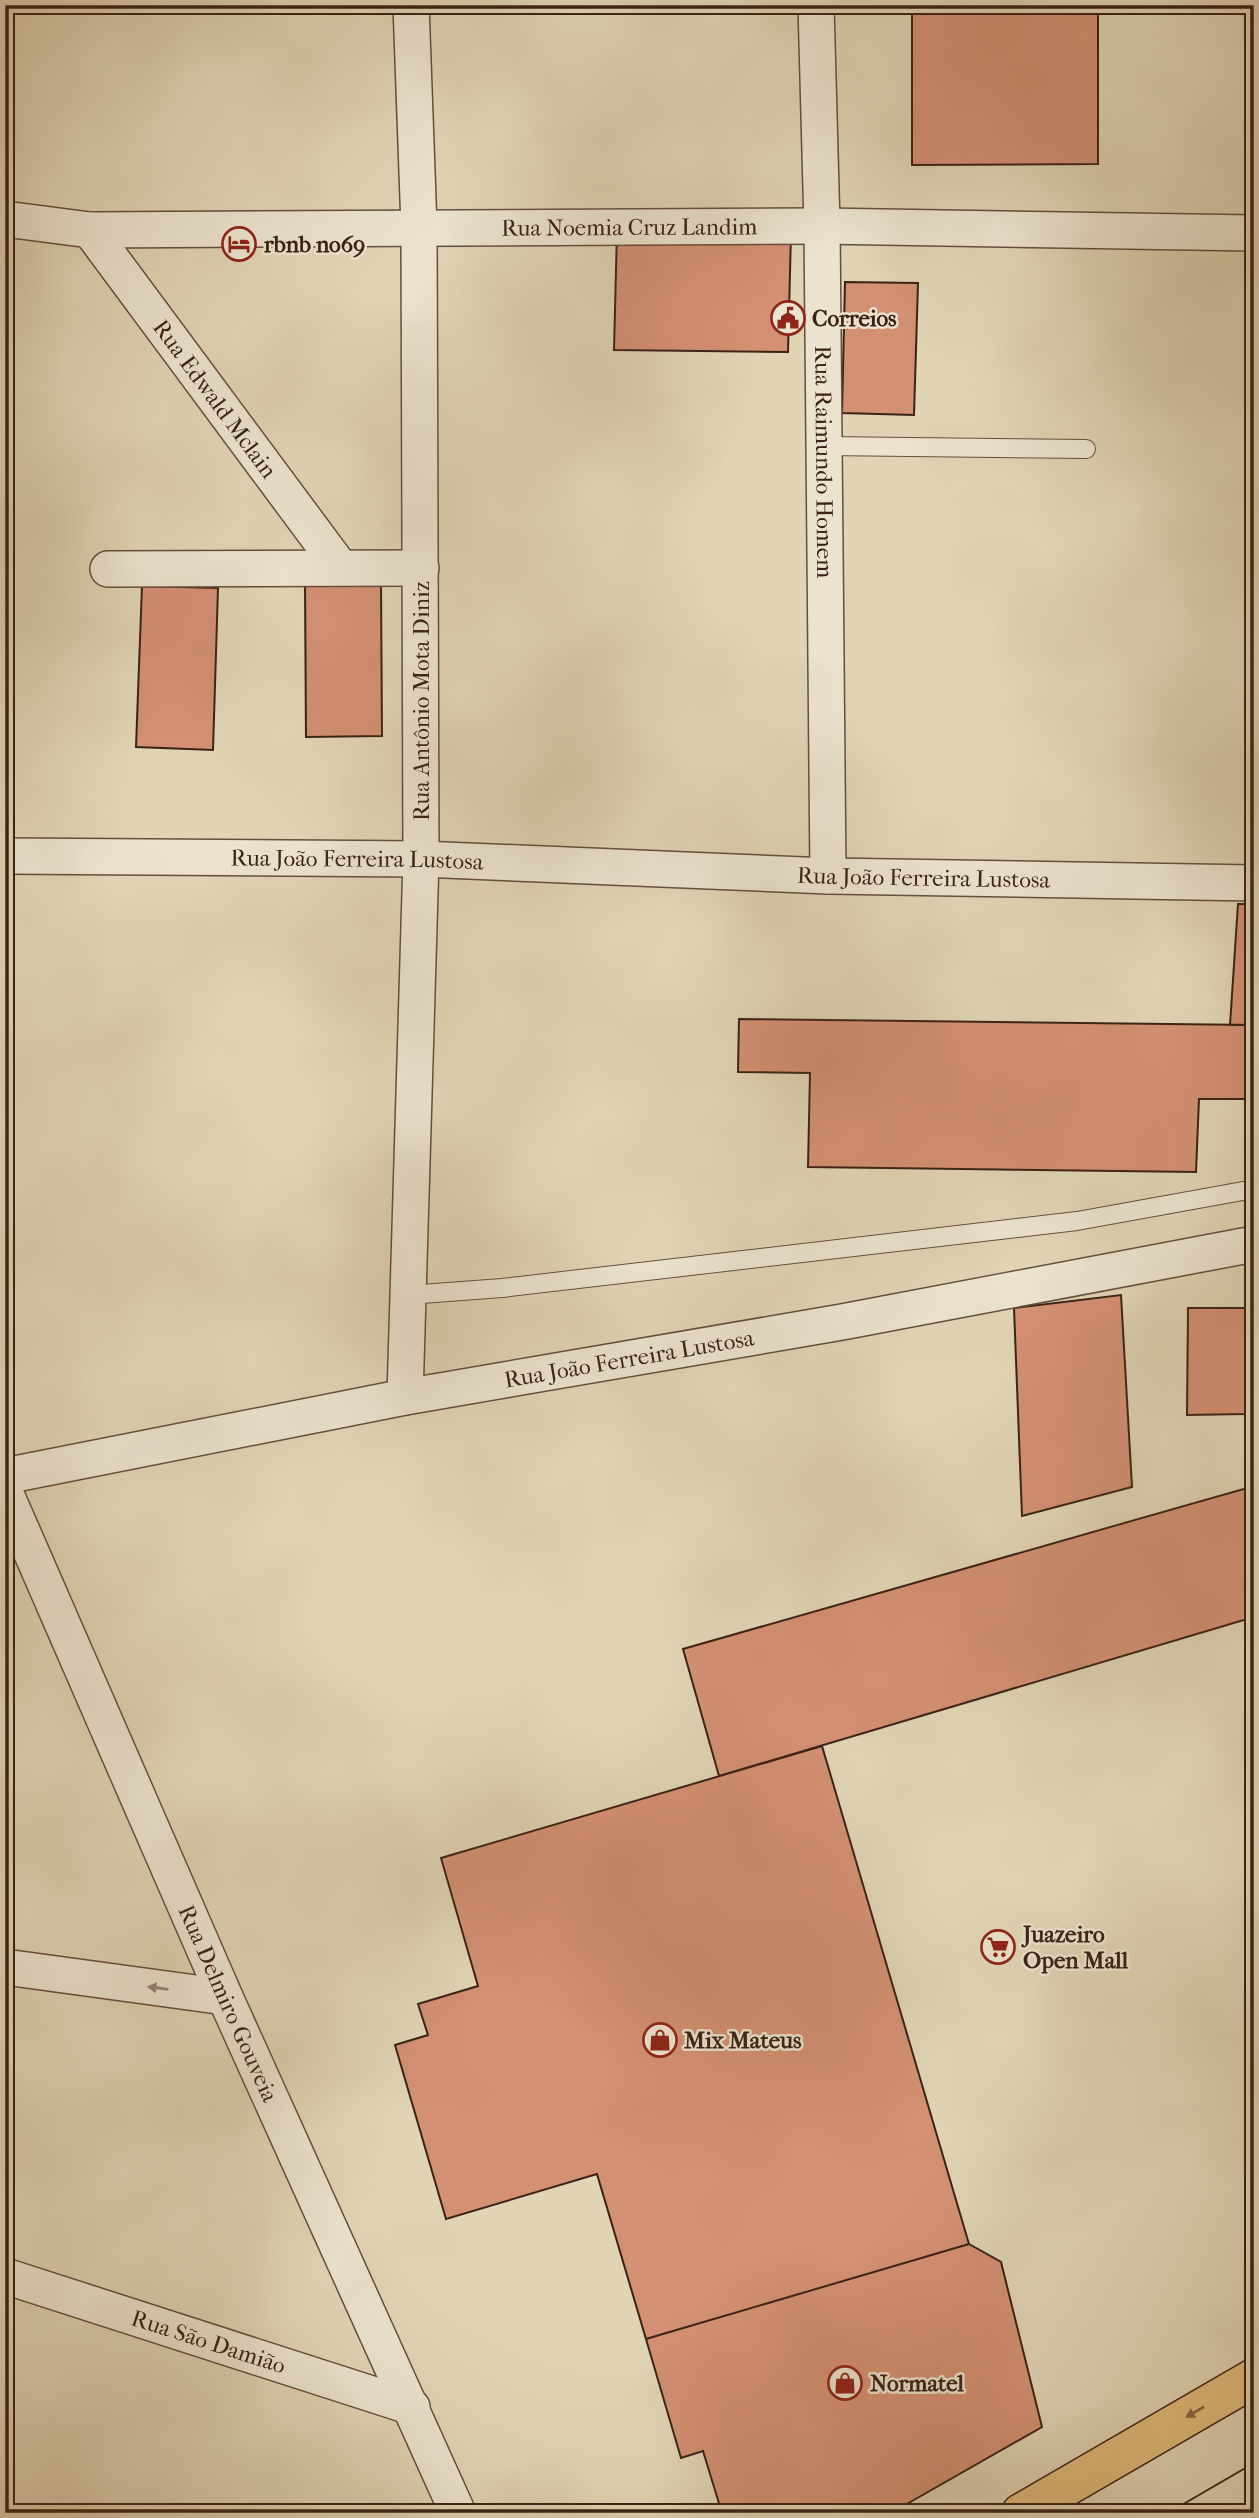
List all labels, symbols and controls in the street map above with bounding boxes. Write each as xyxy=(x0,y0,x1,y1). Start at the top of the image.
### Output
street label: Rua Noemia Cruz Landim xyxy=(501,213,757,242)
hotel icon: rbnb no69 xyxy=(220,225,258,263)
place label: rbnb no69 xyxy=(263,231,365,258)
public building icon: Correios xyxy=(769,299,807,337)
place label: Correios xyxy=(812,305,897,332)
street label: Rua Edwald Mclain xyxy=(147,314,283,484)
street label: Rua Raimundo Homem xyxy=(809,345,838,578)
street label: Rua Antônio Mota Diniz xyxy=(408,581,435,821)
street label: Rua João Ferreira Lustosa xyxy=(230,845,484,876)
street label: Rua João Ferreira Lustosa xyxy=(797,862,1051,894)
street label: Rua João Ferreira Lustosa xyxy=(502,1324,756,1394)
street label: Rua Delmiro Gouveia xyxy=(173,1901,284,2107)
place label: Juazeiro Open Mall xyxy=(1021,1921,1129,1974)
supermarket icon: Juazeiro Open Mall xyxy=(979,1928,1017,1966)
one-way arrow xyxy=(147,1982,169,1993)
shop icon: Mix Mateus xyxy=(641,2021,679,2059)
place label: Mix Mateus xyxy=(684,2027,802,2054)
street label: Rua São Damião xyxy=(128,2305,289,2379)
shop icon: Normatel xyxy=(826,2364,864,2402)
place label: Normatel xyxy=(870,2370,965,2397)
one-way arrow xyxy=(1185,2406,1204,2418)

